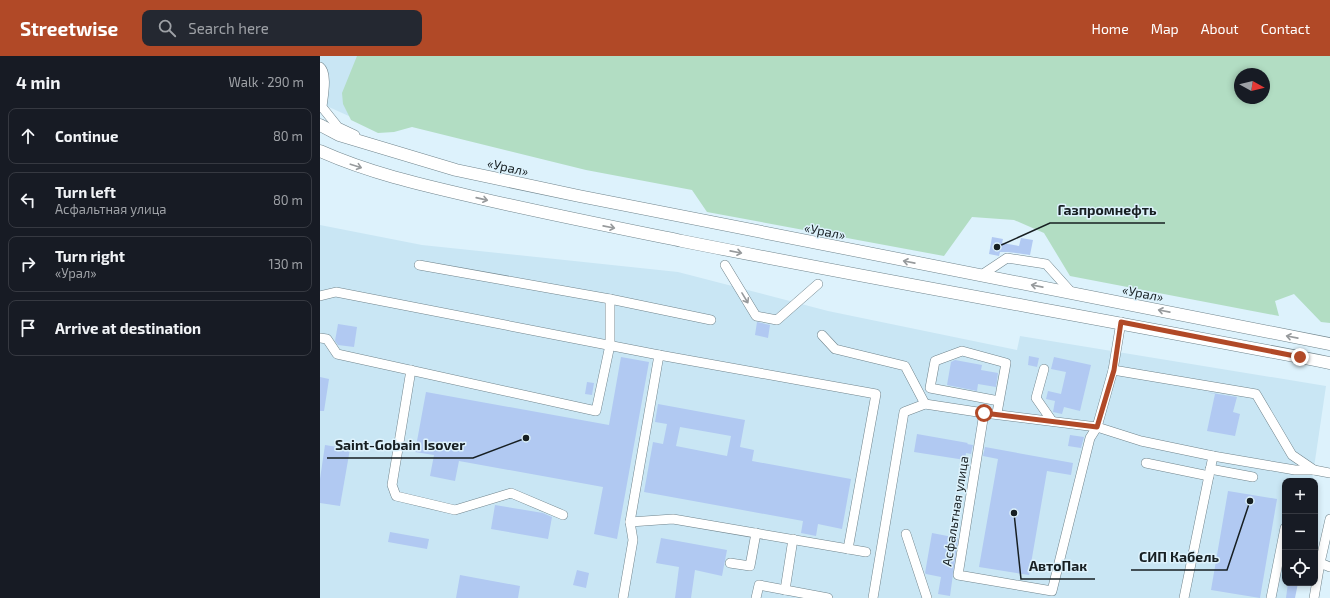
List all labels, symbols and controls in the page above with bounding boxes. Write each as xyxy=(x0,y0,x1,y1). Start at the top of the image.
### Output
search box xyxy=(142,10,422,46)
text: Streetwise xyxy=(20,17,118,40)
icon: search xyxy=(156,17,178,39)
text: Search here xyxy=(188,19,269,37)
text: Home xyxy=(1092,20,1129,37)
text: Map xyxy=(1151,20,1179,37)
text: About xyxy=(1201,20,1239,37)
text: Contact xyxy=(1261,20,1310,37)
north arrow xyxy=(1234,68,1270,104)
text: 4 min xyxy=(16,72,60,92)
text: Walk · 290 m xyxy=(229,74,304,90)
icon: ahead xyxy=(17,125,39,147)
text: Continue xyxy=(55,127,118,145)
text: 80 m xyxy=(273,128,303,144)
street label: «Урал» xyxy=(486,155,530,179)
one-way arrow xyxy=(350,162,362,170)
text: Turn left xyxy=(55,183,116,201)
icon: left xyxy=(17,189,39,211)
text: 80 m xyxy=(273,192,303,208)
one-way arrow xyxy=(475,195,488,203)
callout: Газпромнефть xyxy=(1050,197,1165,223)
text: Асфальтная улица xyxy=(55,201,167,217)
text: Газпромнефть xyxy=(1058,201,1157,218)
street label: «Урал» xyxy=(803,219,847,243)
one-way arrow xyxy=(602,223,615,231)
text: Turn right xyxy=(55,247,125,265)
one-way arrow xyxy=(730,248,743,256)
icon: right xyxy=(17,253,39,275)
text: 130 m xyxy=(268,256,303,272)
one-way arrow xyxy=(903,257,916,265)
text: «Урал» xyxy=(55,265,97,281)
street label: «Урал» xyxy=(1121,281,1165,305)
one-way arrow xyxy=(1031,282,1044,290)
one-way arrow xyxy=(742,292,750,304)
one-way arrow xyxy=(1158,307,1171,315)
icon: arrive xyxy=(17,317,39,339)
text: Arrive at destination xyxy=(55,319,201,337)
one-way arrow xyxy=(1286,332,1299,340)
route end xyxy=(1291,348,1309,366)
route start xyxy=(975,404,993,422)
callout: Saint-Gobain Isover xyxy=(327,432,473,458)
text: Saint-Gobain Isover xyxy=(335,436,465,453)
street label: Асфальтная улица xyxy=(938,455,972,567)
map controls xyxy=(1282,478,1318,586)
button: + xyxy=(1282,478,1318,514)
button: − xyxy=(1282,514,1318,550)
callout: СИП Кабель xyxy=(1131,544,1227,570)
text: СИП Кабель xyxy=(1139,548,1219,565)
button: locate xyxy=(1282,550,1318,586)
callout: АвтоПак xyxy=(1021,553,1095,579)
text: АвтоПак xyxy=(1029,557,1087,574)

